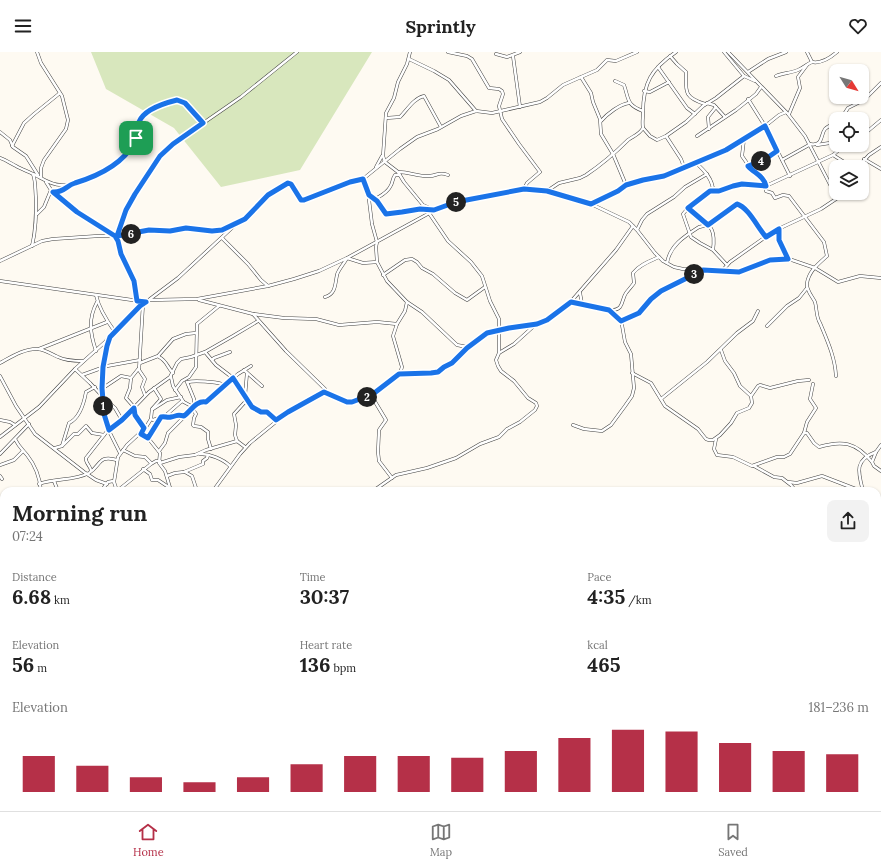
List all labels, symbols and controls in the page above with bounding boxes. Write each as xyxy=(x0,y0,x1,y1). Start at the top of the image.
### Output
icon: menu xyxy=(12,15,34,37)
text: Sprintly xyxy=(405,15,476,38)
icon: heart xyxy=(847,15,869,37)
north arrow xyxy=(829,64,869,104)
map controls xyxy=(829,64,869,200)
button: locate xyxy=(829,112,869,152)
pin xyxy=(119,121,153,155)
icon: arrive xyxy=(125,127,147,149)
pin: 4 xyxy=(751,151,771,171)
text: 4 xyxy=(758,154,764,168)
button: layers xyxy=(829,160,869,200)
pin: 5 xyxy=(446,192,466,212)
text: 5 xyxy=(453,195,459,209)
pin: 6 xyxy=(121,224,141,244)
text: 6 xyxy=(128,227,134,241)
pin: 3 xyxy=(684,264,704,284)
text: 3 xyxy=(691,267,697,281)
pin: 2 xyxy=(357,387,377,407)
text: 2 xyxy=(364,390,370,404)
pin: 1 xyxy=(93,396,113,416)
text: 1 xyxy=(101,399,105,413)
text: Morning run xyxy=(12,499,147,527)
button: share xyxy=(827,500,869,542)
text: 07:24 xyxy=(12,528,43,545)
text: Distance xyxy=(12,570,57,584)
text: Time xyxy=(300,570,326,584)
text: Pace xyxy=(587,570,611,584)
text: 6.68 xyxy=(12,584,51,609)
text: 30:37 xyxy=(300,584,349,609)
text: 4:35 xyxy=(587,584,625,609)
text: km xyxy=(51,593,70,607)
text: /km xyxy=(625,593,652,607)
text: Elevation xyxy=(12,638,59,652)
text: Heart rate xyxy=(300,638,352,652)
text: kcal xyxy=(587,638,608,652)
text: 56 xyxy=(12,652,34,677)
text: 136 xyxy=(300,652,330,677)
text: 465 xyxy=(587,652,621,677)
text: m xyxy=(34,661,47,675)
text: bpm xyxy=(330,661,356,675)
text: Elevation xyxy=(12,699,68,716)
text: 181–236 m xyxy=(809,699,869,716)
tab: Home xyxy=(133,821,164,859)
tab: Map xyxy=(430,821,452,859)
tab: Saved xyxy=(718,821,748,859)

